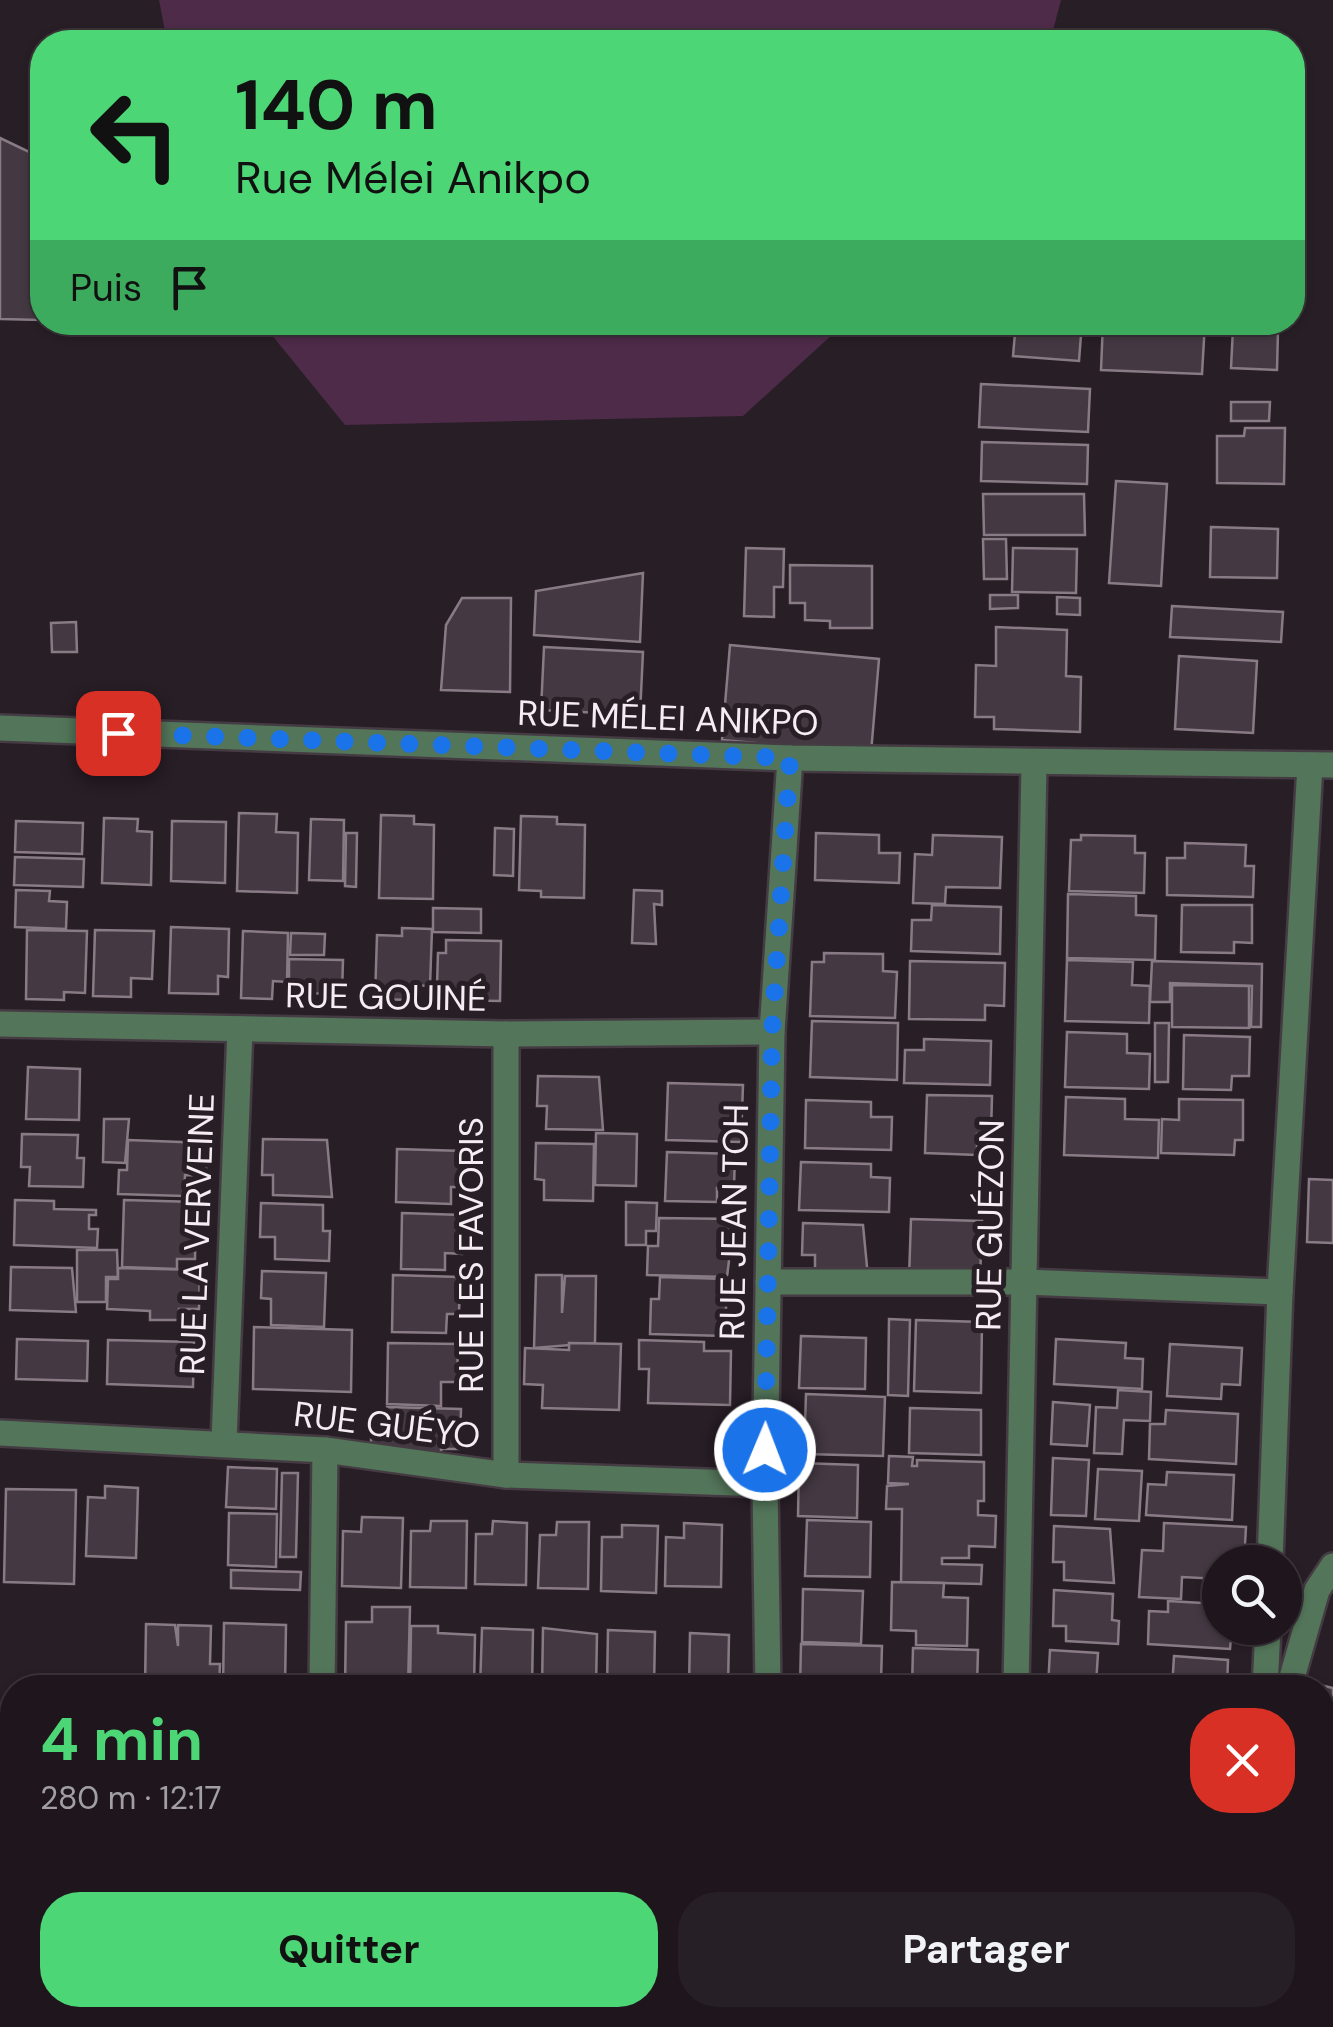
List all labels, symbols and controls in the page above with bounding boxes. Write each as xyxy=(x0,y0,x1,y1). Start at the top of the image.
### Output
text: 140 m xyxy=(235,60,438,151)
icon: left xyxy=(70,70,200,200)
text: Rue Mélei Anikpo xyxy=(235,148,591,207)
icon: arrive xyxy=(162,260,217,315)
text: Puis xyxy=(70,263,142,313)
street label: RUE MÉLEI ANIKPO xyxy=(517,690,819,746)
pin xyxy=(76,691,161,776)
icon: arrive xyxy=(91,706,146,761)
street label: RUE GOUINÉ xyxy=(285,972,487,1022)
street label: RUE LA VERVEINE xyxy=(169,1092,225,1376)
street label: RUE JEAN TOH xyxy=(709,1104,759,1340)
street label: RUE LES FAVORIS xyxy=(448,1117,494,1393)
street label: RUE GUÉZON xyxy=(965,1119,1015,1331)
street label: RUE GUÉYO xyxy=(291,1391,483,1459)
position arrow xyxy=(713,1398,817,1502)
map controls xyxy=(1202,1545,1302,1645)
button: search xyxy=(1202,1545,1302,1645)
text: 4 min xyxy=(40,1700,203,1779)
button: close xyxy=(1190,1708,1295,1813)
text: 280 m · 12:17 xyxy=(40,1777,222,1819)
button: Quitter xyxy=(40,1892,658,2007)
button: Partager xyxy=(678,1892,1295,2007)

